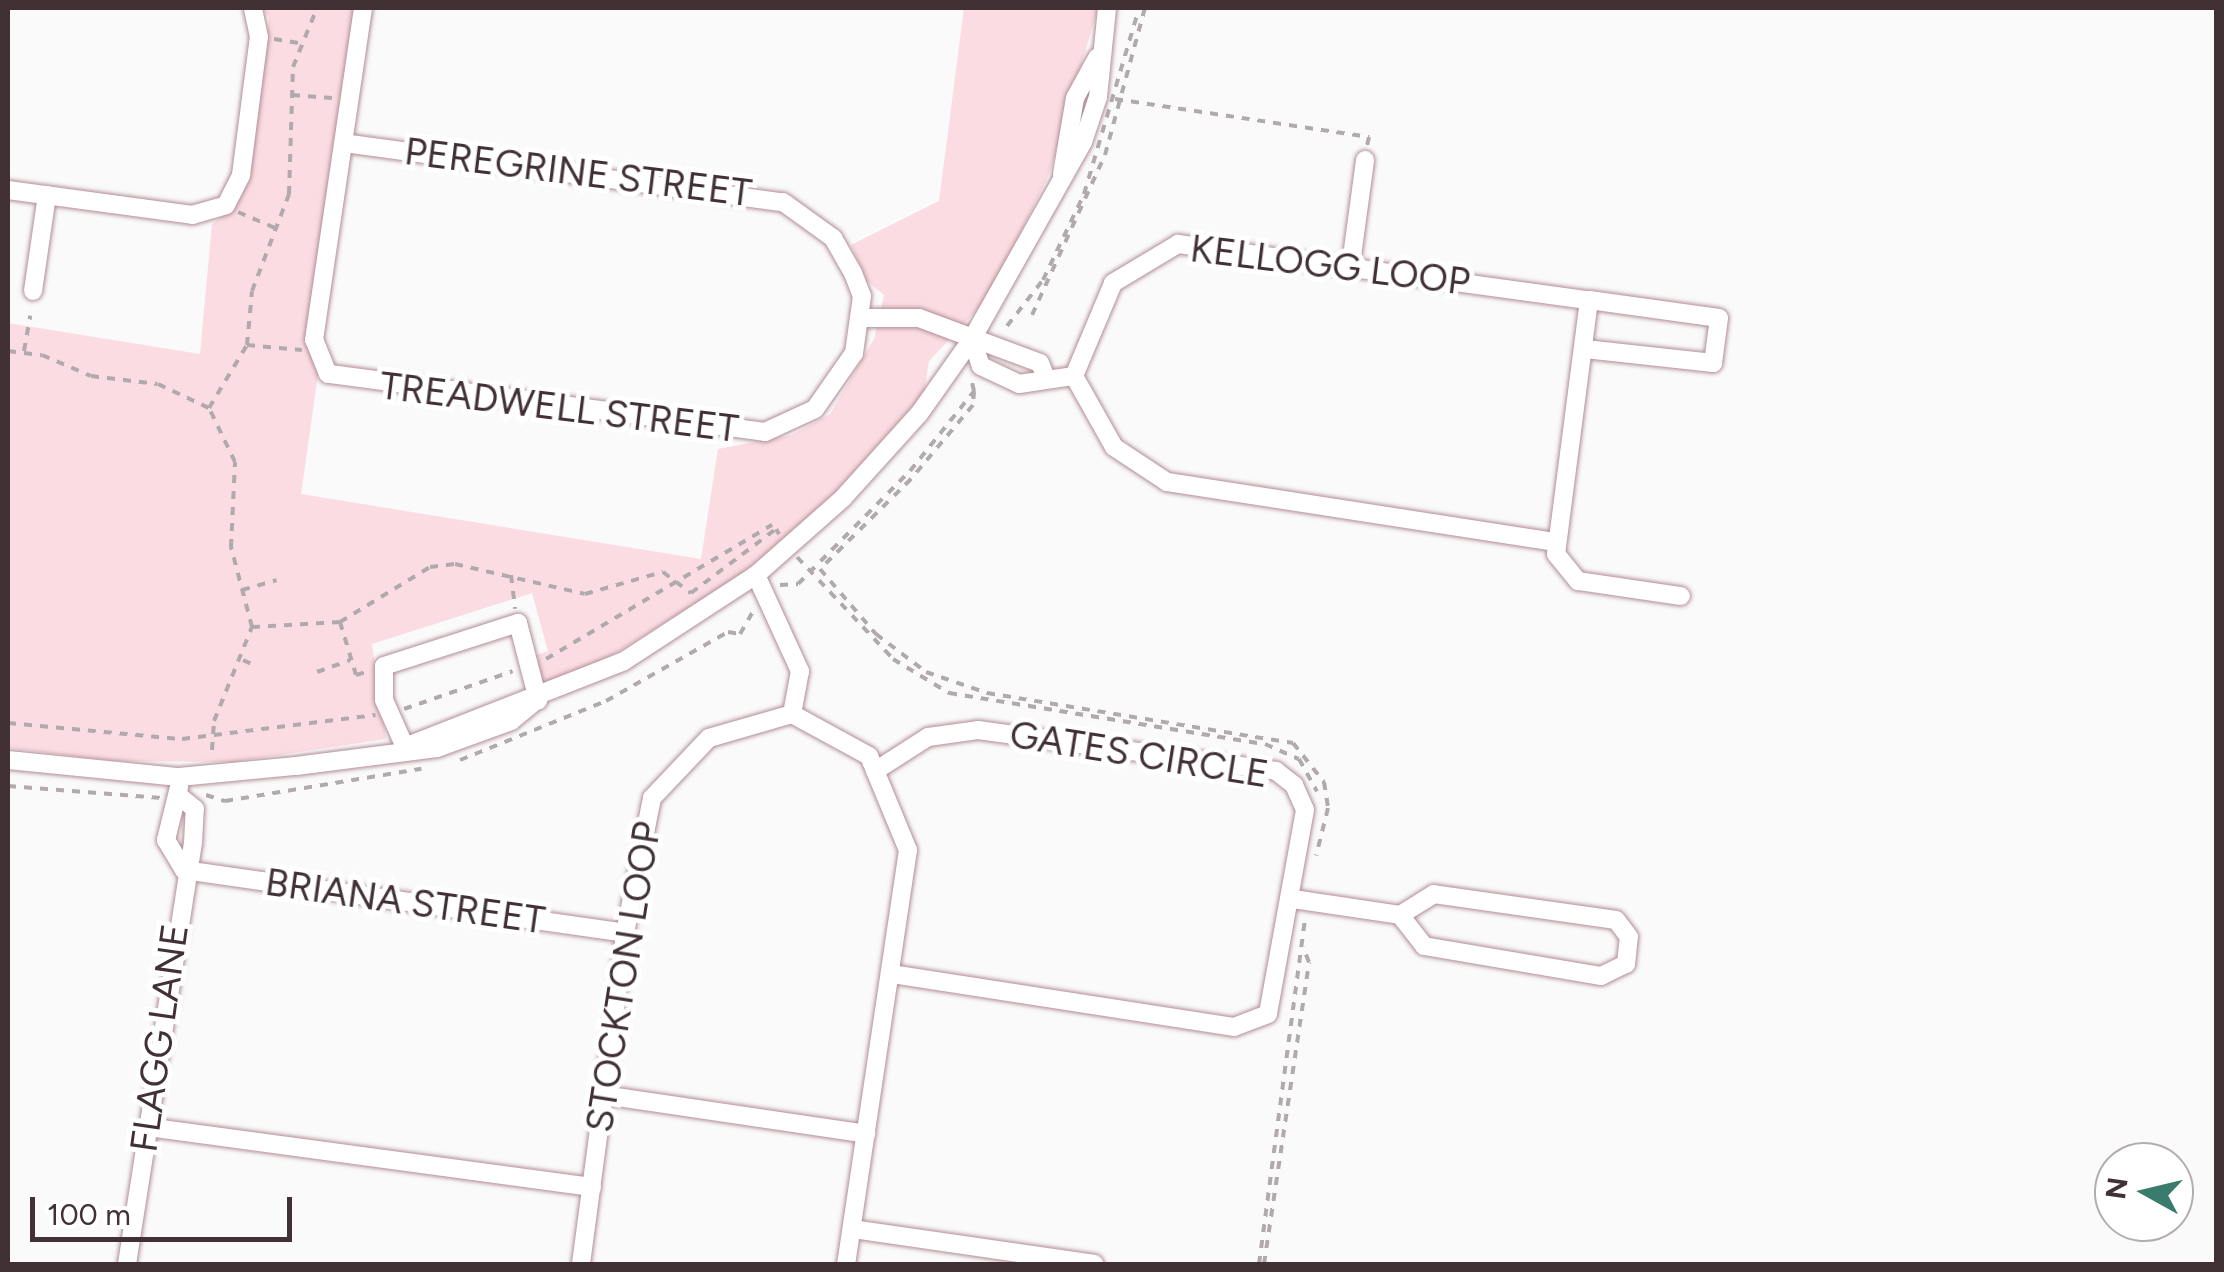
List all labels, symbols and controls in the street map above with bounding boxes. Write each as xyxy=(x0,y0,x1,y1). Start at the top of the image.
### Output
street label: PEREGRINE STREET xyxy=(402,129,754,217)
street label: KELLOGG LOOP xyxy=(1188,226,1472,306)
street label: TREADWELL STREET xyxy=(377,363,741,453)
street label: GATES CIRCLE xyxy=(1006,712,1272,798)
street label: STOCKTON LOOP xyxy=(577,819,671,1135)
street label: BRIANA STREET xyxy=(262,860,548,944)
street label: FLAGG LANE xyxy=(121,921,199,1155)
north arrow xyxy=(2094,1142,2194,1242)
text: N xyxy=(2098,1175,2135,1201)
scale bar xyxy=(35,1177,298,1239)
text: 100 m xyxy=(47,1196,131,1233)

